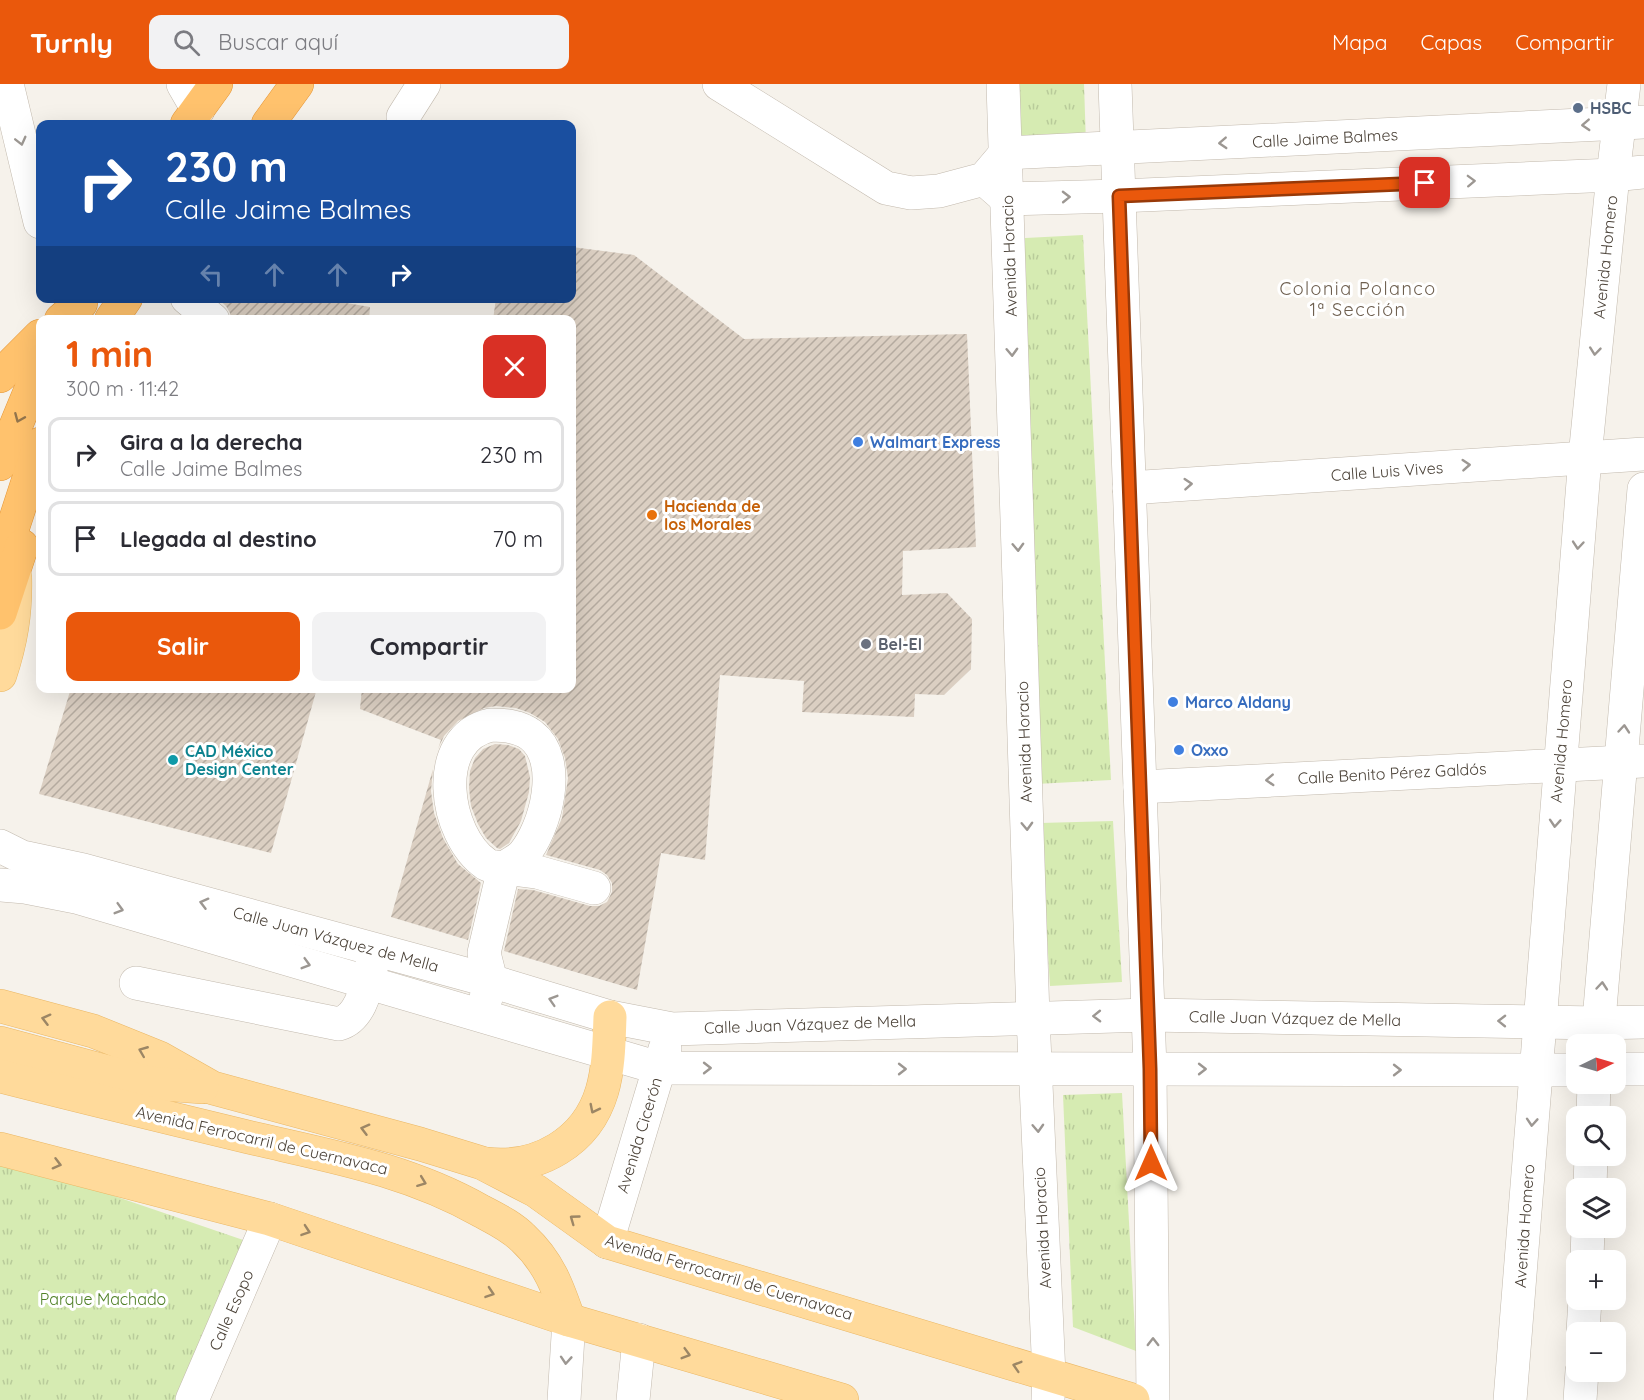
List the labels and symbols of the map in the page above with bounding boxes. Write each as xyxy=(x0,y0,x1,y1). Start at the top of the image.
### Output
place label: HSBC xyxy=(1590,98,1632,118)
marker: HSBC xyxy=(1571,101,1585,115)
one-way arrow xyxy=(1581,118,1590,131)
street label: Calle Jaime Balmes xyxy=(1252,124,1398,152)
one-way arrow xyxy=(13,136,26,146)
one-way arrow xyxy=(1219,137,1228,150)
pin xyxy=(1399,157,1450,208)
one-way arrow xyxy=(1466,174,1475,187)
one-way arrow xyxy=(1061,191,1070,203)
street label: Avenida Homero xyxy=(1589,194,1621,320)
street label: Avenida Horacio xyxy=(997,195,1021,317)
district label: Colonia Polanco 1ª Sección xyxy=(1279,277,1437,321)
one-way arrow xyxy=(1589,346,1602,356)
one-way arrow xyxy=(1006,348,1018,357)
one-way arrow xyxy=(14,412,26,423)
place label: Walmart Express xyxy=(870,432,1001,452)
marker: Walmart Express xyxy=(851,435,865,449)
street label: Calle Luis Vives xyxy=(1330,457,1444,485)
one-way arrow xyxy=(1461,459,1470,472)
one-way arrow xyxy=(1183,478,1192,491)
place label: Hacienda de los Morales xyxy=(664,496,761,534)
marker: Hacienda de los Morales xyxy=(645,508,659,522)
one-way arrow xyxy=(1571,541,1584,550)
one-way arrow xyxy=(1012,543,1024,552)
place label: Bel-El xyxy=(878,634,922,654)
marker: Bel-El xyxy=(859,637,873,651)
street label: Avenida Homero xyxy=(1546,678,1576,804)
street label: Avenida Horacio xyxy=(1012,681,1036,803)
place label: Marco Aldany xyxy=(1185,692,1291,712)
marker: Marco Aldany xyxy=(1166,695,1180,709)
one-way arrow xyxy=(1617,724,1630,733)
place label: Oxxo xyxy=(1191,740,1229,760)
place label: CAD México Design Center xyxy=(185,741,294,779)
marker: Oxxo xyxy=(1172,743,1186,757)
marker: CAD México Design Center xyxy=(166,753,180,767)
street label: Calle Benito Pérez Galdós xyxy=(1297,758,1487,788)
one-way arrow xyxy=(1266,773,1275,786)
one-way arrow xyxy=(1548,819,1561,828)
one-way arrow xyxy=(1020,822,1033,831)
one-way arrow xyxy=(199,898,210,910)
one-way arrow xyxy=(113,902,124,914)
street label: Calle Juan Vázquez de Mella xyxy=(231,902,441,976)
one-way arrow xyxy=(300,957,311,969)
one-way arrow xyxy=(1595,981,1608,990)
one-way arrow xyxy=(549,995,559,1007)
street label: Calle Juan Vázquez de Mella xyxy=(1189,1006,1401,1030)
street label: Calle Juan Vázquez de Mella xyxy=(704,1010,916,1038)
one-way arrow xyxy=(1092,1010,1101,1022)
one-way arrow xyxy=(41,1014,51,1027)
one-way arrow xyxy=(1497,1015,1506,1027)
north arrow xyxy=(1566,1034,1626,1094)
one-way arrow xyxy=(138,1046,149,1059)
one-way arrow xyxy=(702,1062,711,1075)
one-way arrow xyxy=(897,1063,906,1075)
one-way arrow xyxy=(1197,1063,1206,1075)
one-way arrow xyxy=(1392,1064,1401,1076)
street label: Avenida Cicerón xyxy=(612,1075,666,1195)
street label: Avenida Ferrocarril de Cuernavaca xyxy=(134,1101,390,1179)
one-way arrow xyxy=(590,1103,601,1113)
one-way arrow xyxy=(1526,1118,1539,1127)
one-way arrow xyxy=(360,1124,371,1136)
one-way arrow xyxy=(1031,1124,1044,1133)
position arrow xyxy=(1119,1131,1183,1195)
one-way arrow xyxy=(51,1156,61,1169)
street label: Avenida Homero xyxy=(1510,1163,1538,1289)
street label: Avenida Horacio xyxy=(1029,1167,1055,1289)
one-way arrow xyxy=(416,1175,427,1187)
one-way arrow xyxy=(570,1215,581,1226)
one-way arrow xyxy=(300,1224,311,1236)
street label: Avenida Ferrocarril de Cuernavaca xyxy=(603,1230,855,1324)
street label: Calle Esopo xyxy=(204,1266,258,1354)
one-way arrow xyxy=(484,1286,495,1299)
park label: Parque Machado xyxy=(40,1289,166,1309)
one-way arrow xyxy=(1147,1337,1159,1346)
one-way arrow xyxy=(680,1347,691,1359)
one-way arrow xyxy=(560,1356,573,1365)
one-way arrow xyxy=(1012,1361,1022,1373)

